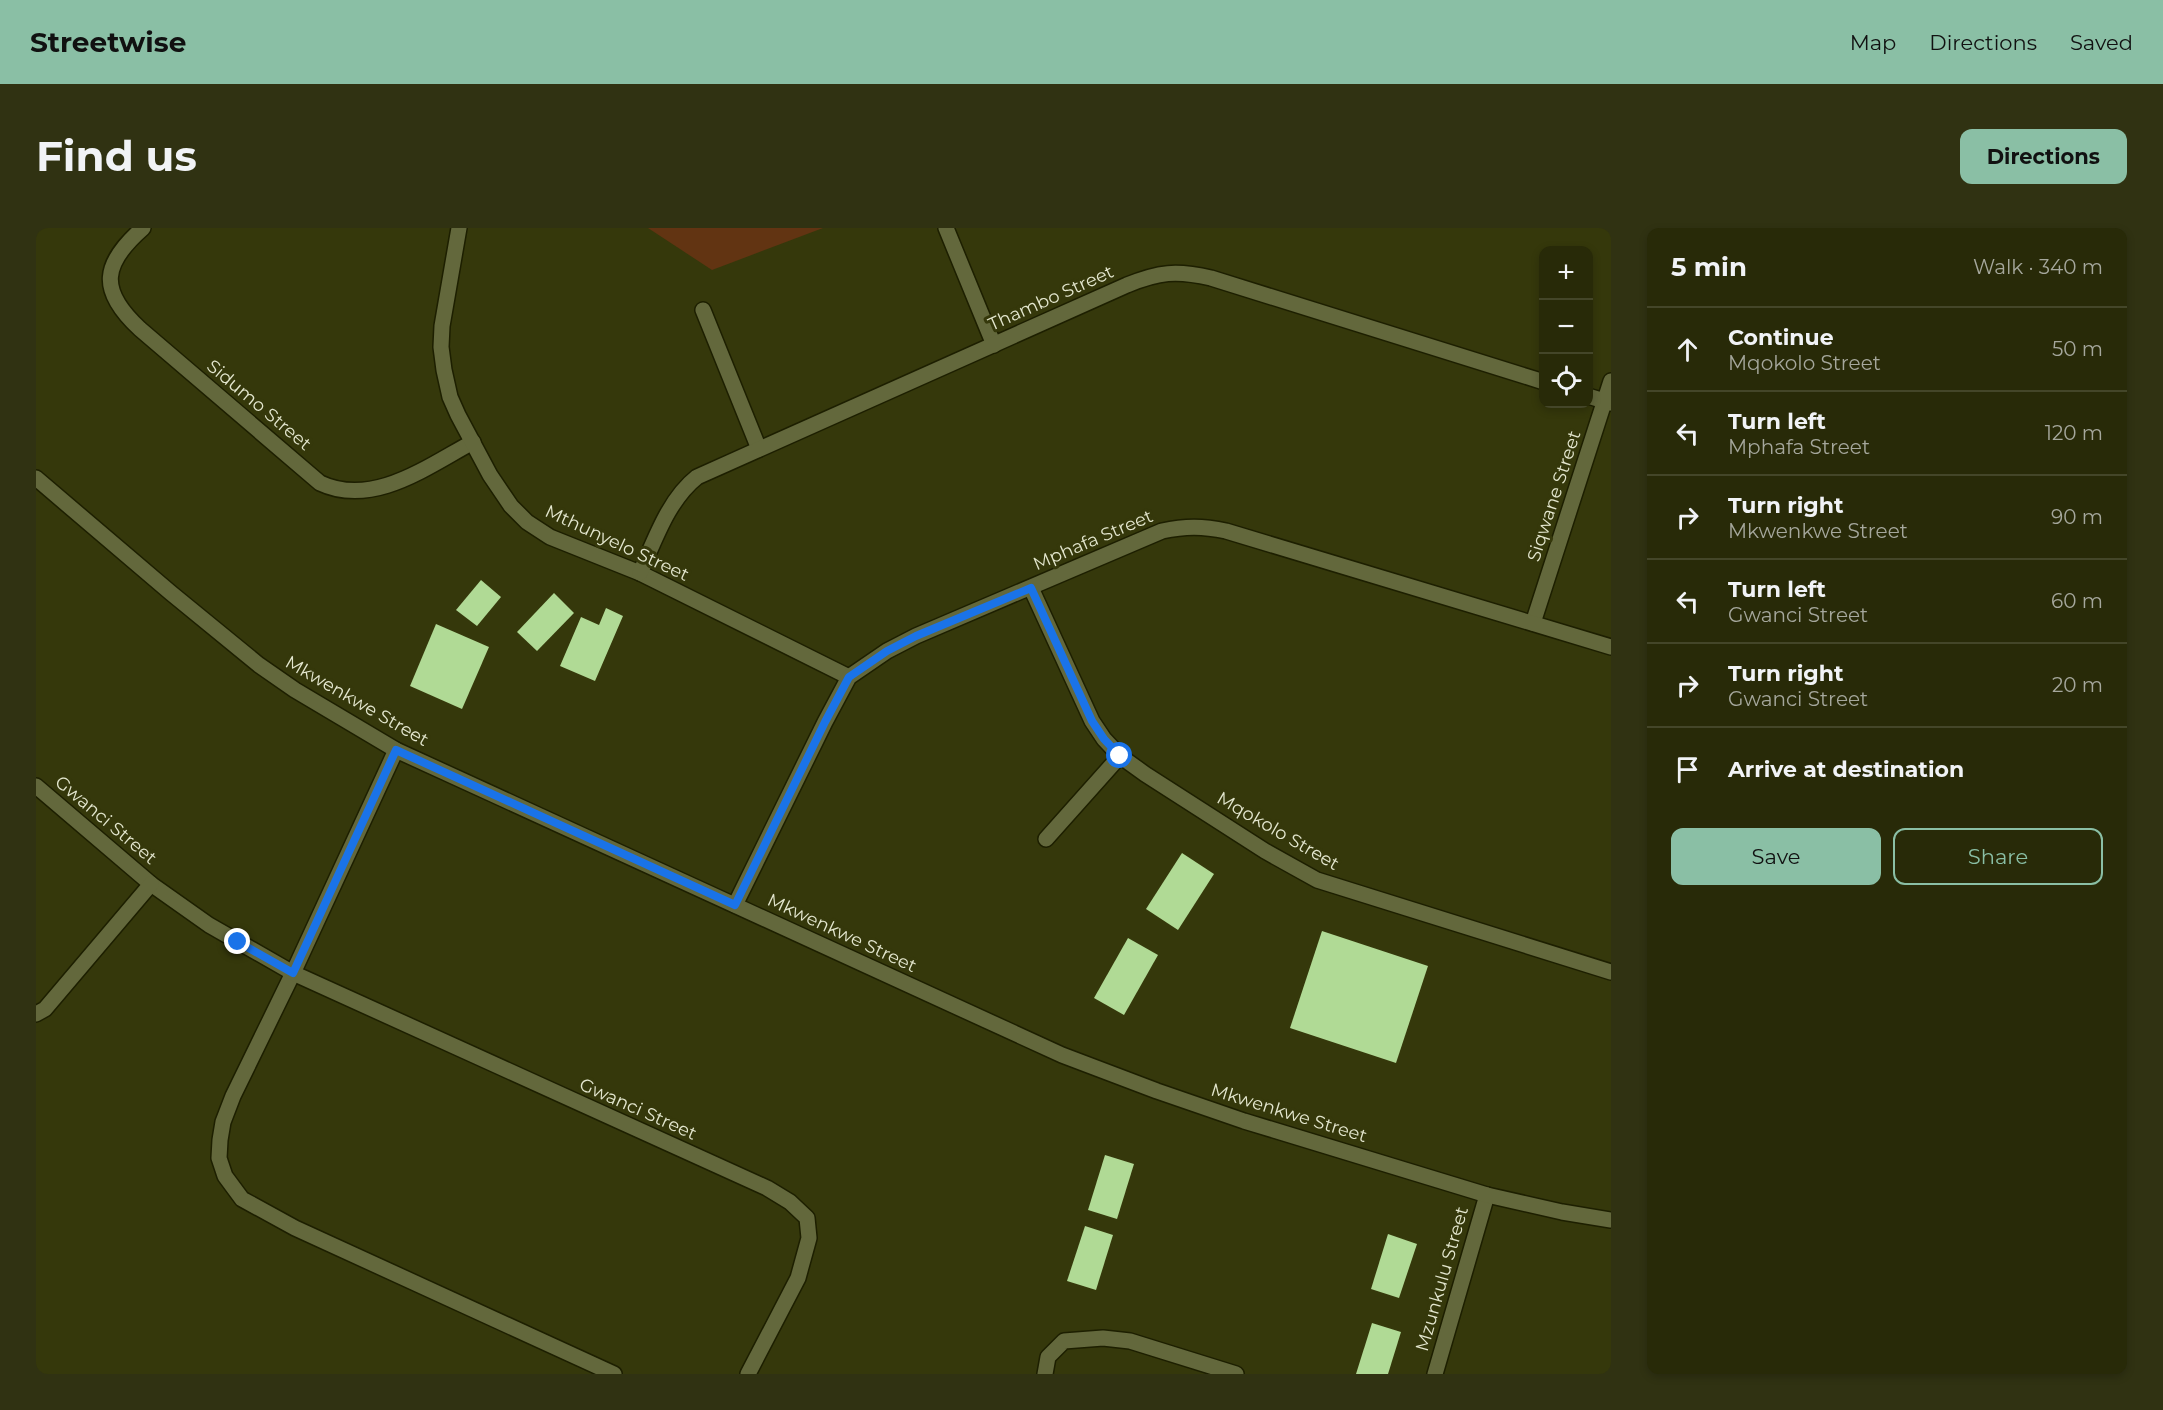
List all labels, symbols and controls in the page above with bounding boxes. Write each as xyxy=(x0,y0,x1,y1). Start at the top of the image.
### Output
text: Streetwise xyxy=(30,25,186,59)
text: Map xyxy=(1850,30,1896,55)
text: Directions xyxy=(1929,30,2037,55)
text: Saved xyxy=(2070,30,2133,55)
button: Directions xyxy=(1960,129,2127,184)
text: Find us xyxy=(36,130,197,182)
map controls xyxy=(1539,246,1593,408)
button: + xyxy=(1539,246,1593,300)
text: 5 min xyxy=(1671,251,1747,283)
text: Walk · 340 m xyxy=(1973,255,2103,279)
street label: Thambo Street xyxy=(985,261,1117,335)
button: − xyxy=(1539,300,1593,354)
text: Continue xyxy=(1728,324,1834,351)
icon: ahead xyxy=(1671,333,1704,366)
text: 50 m xyxy=(2052,337,2103,361)
text: Mqokolo Street xyxy=(1728,351,1881,375)
button: locate xyxy=(1539,354,1593,408)
street label: Sidumo Street xyxy=(202,355,316,455)
text: Turn left xyxy=(1728,408,1826,435)
icon: left xyxy=(1671,417,1704,450)
text: 120 m xyxy=(2045,421,2103,445)
street label: Siqwane Street xyxy=(1522,428,1586,564)
text: Mphafa Street xyxy=(1728,435,1870,459)
text: Turn right xyxy=(1728,492,1843,519)
street label: Mthunyelo Street xyxy=(542,500,692,586)
icon: right xyxy=(1671,501,1704,534)
street label: Mphafa Street xyxy=(1030,505,1156,575)
text: 90 m xyxy=(2051,505,2103,529)
text: Mkwenkwe Street xyxy=(1728,519,1908,543)
text: Turn left xyxy=(1728,576,1826,603)
icon: left xyxy=(1671,585,1704,618)
text: 60 m xyxy=(2051,589,2103,613)
text: Gwanci Street xyxy=(1728,603,1868,627)
street label: Mkwenkwe Street xyxy=(281,651,433,751)
text: Turn right xyxy=(1728,660,1843,687)
icon: right xyxy=(1671,669,1704,702)
text: 20 m xyxy=(2052,673,2103,697)
text: Gwanci Street xyxy=(1728,687,1868,711)
route start xyxy=(1106,742,1132,768)
icon: arrive xyxy=(1671,753,1704,786)
text: Arrive at destination xyxy=(1728,756,1964,783)
street label: Gwanci Street xyxy=(51,771,161,869)
street label: Mqokolo Street xyxy=(1213,787,1343,875)
button: Save xyxy=(1671,828,1881,885)
button: Share xyxy=(1893,828,2103,885)
street label: Mkwenkwe Street xyxy=(764,889,920,977)
route end xyxy=(224,928,250,954)
street label: Gwanci Street xyxy=(576,1073,700,1145)
street label: Mkwenkwe Street xyxy=(1208,1079,1370,1147)
street label: Mzunkulu Street xyxy=(1411,1204,1473,1354)

